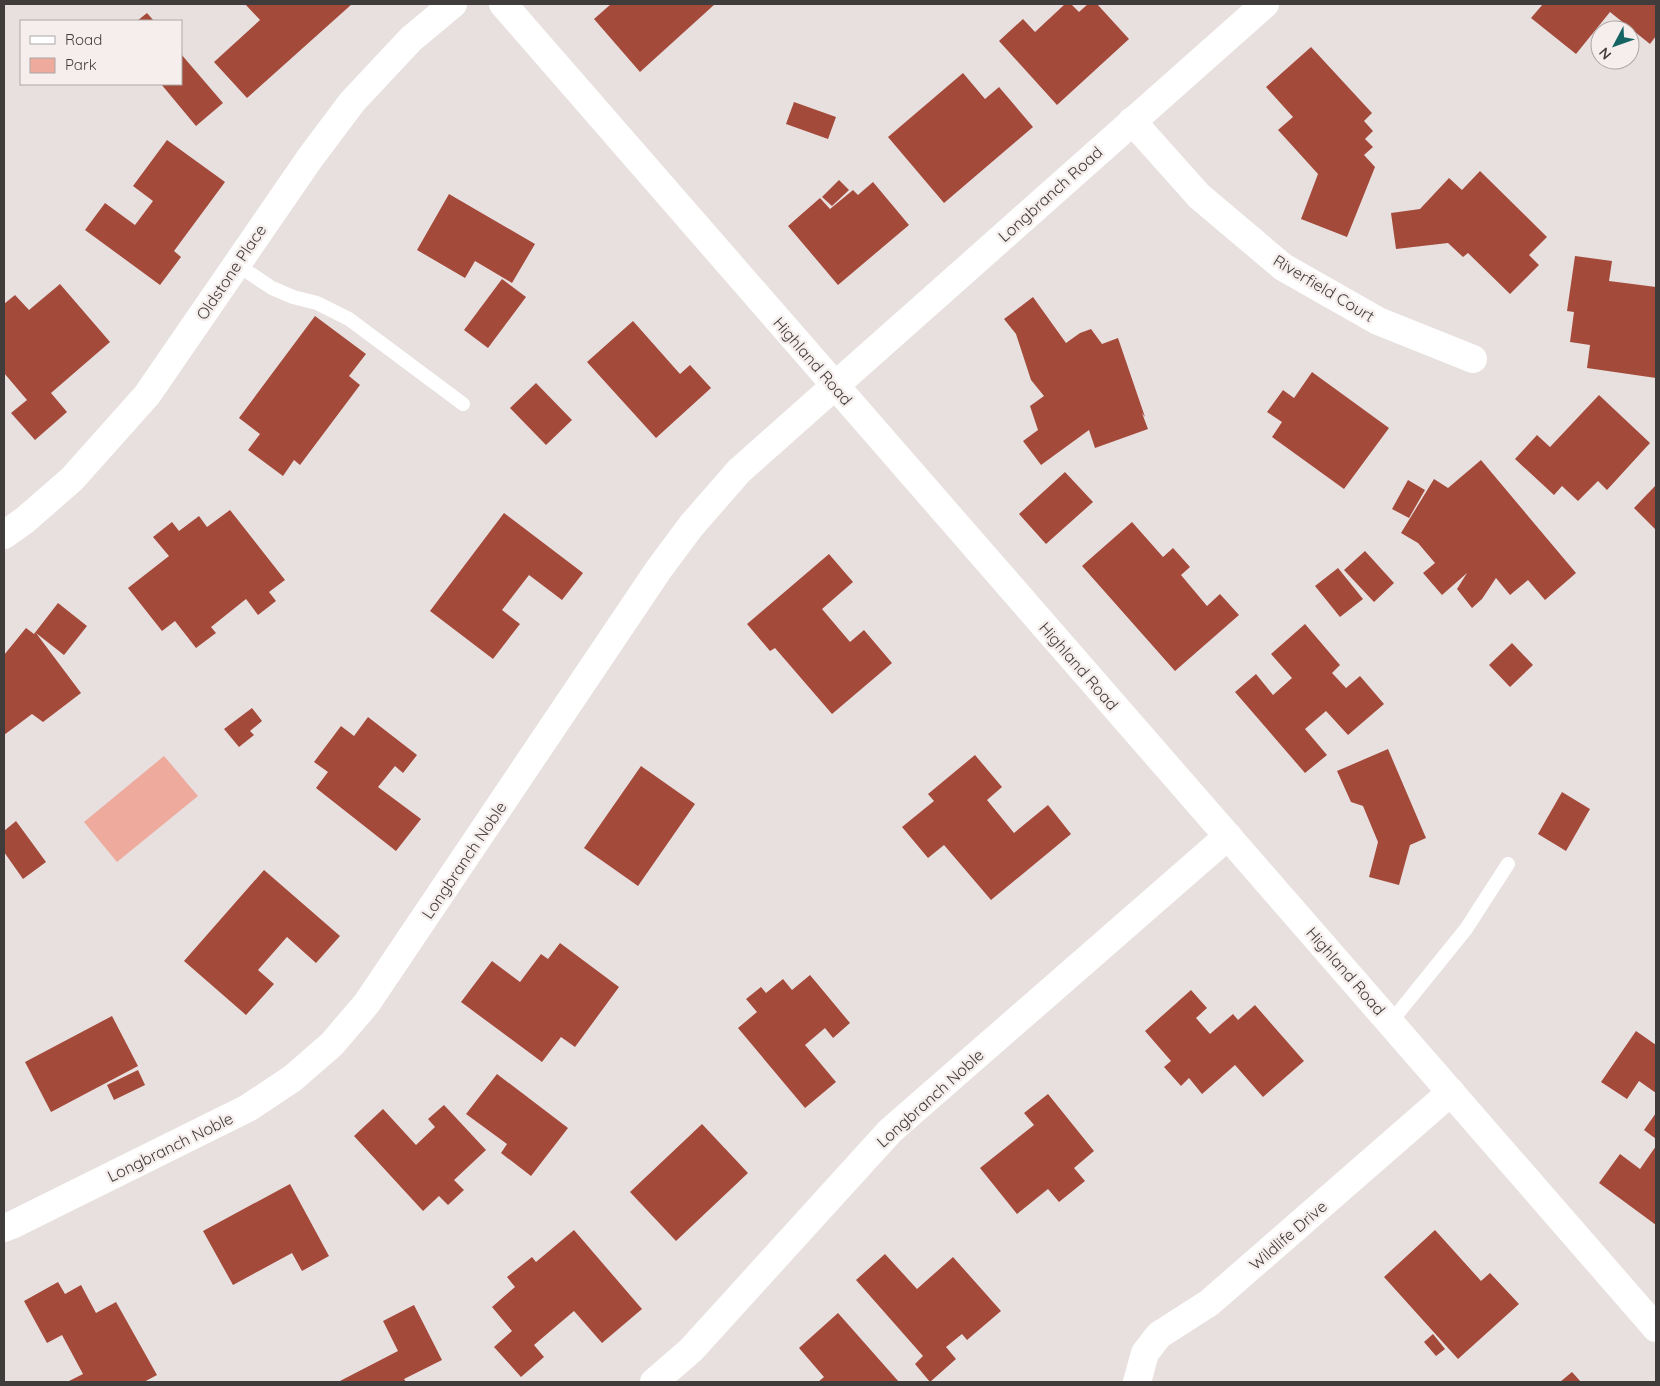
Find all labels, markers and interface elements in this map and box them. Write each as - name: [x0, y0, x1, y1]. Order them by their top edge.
- legend: [20, 20, 182, 85]
- north arrow: [1590, 20, 1640, 70]
- text: Road: [65, 30, 102, 49]
- text: N: [1595, 44, 1615, 63]
- text: Park: [65, 55, 97, 74]
- street label: Longbranch Road: [994, 142, 1106, 246]
- street label: Oldstone Place: [192, 220, 270, 324]
- street label: Riverfield Court: [1270, 250, 1378, 326]
- street label: Highland Road: [769, 313, 857, 409]
- street label: Highland Road: [1035, 618, 1123, 714]
- street label: Longbranch Noble: [417, 797, 511, 923]
- street label: Highland Road: [1302, 923, 1390, 1019]
- street label: Longbranch Noble: [872, 1045, 988, 1151]
- street label: Longbranch Noble: [104, 1108, 236, 1186]
- street label: Wildlife Drive: [1245, 1196, 1331, 1274]

